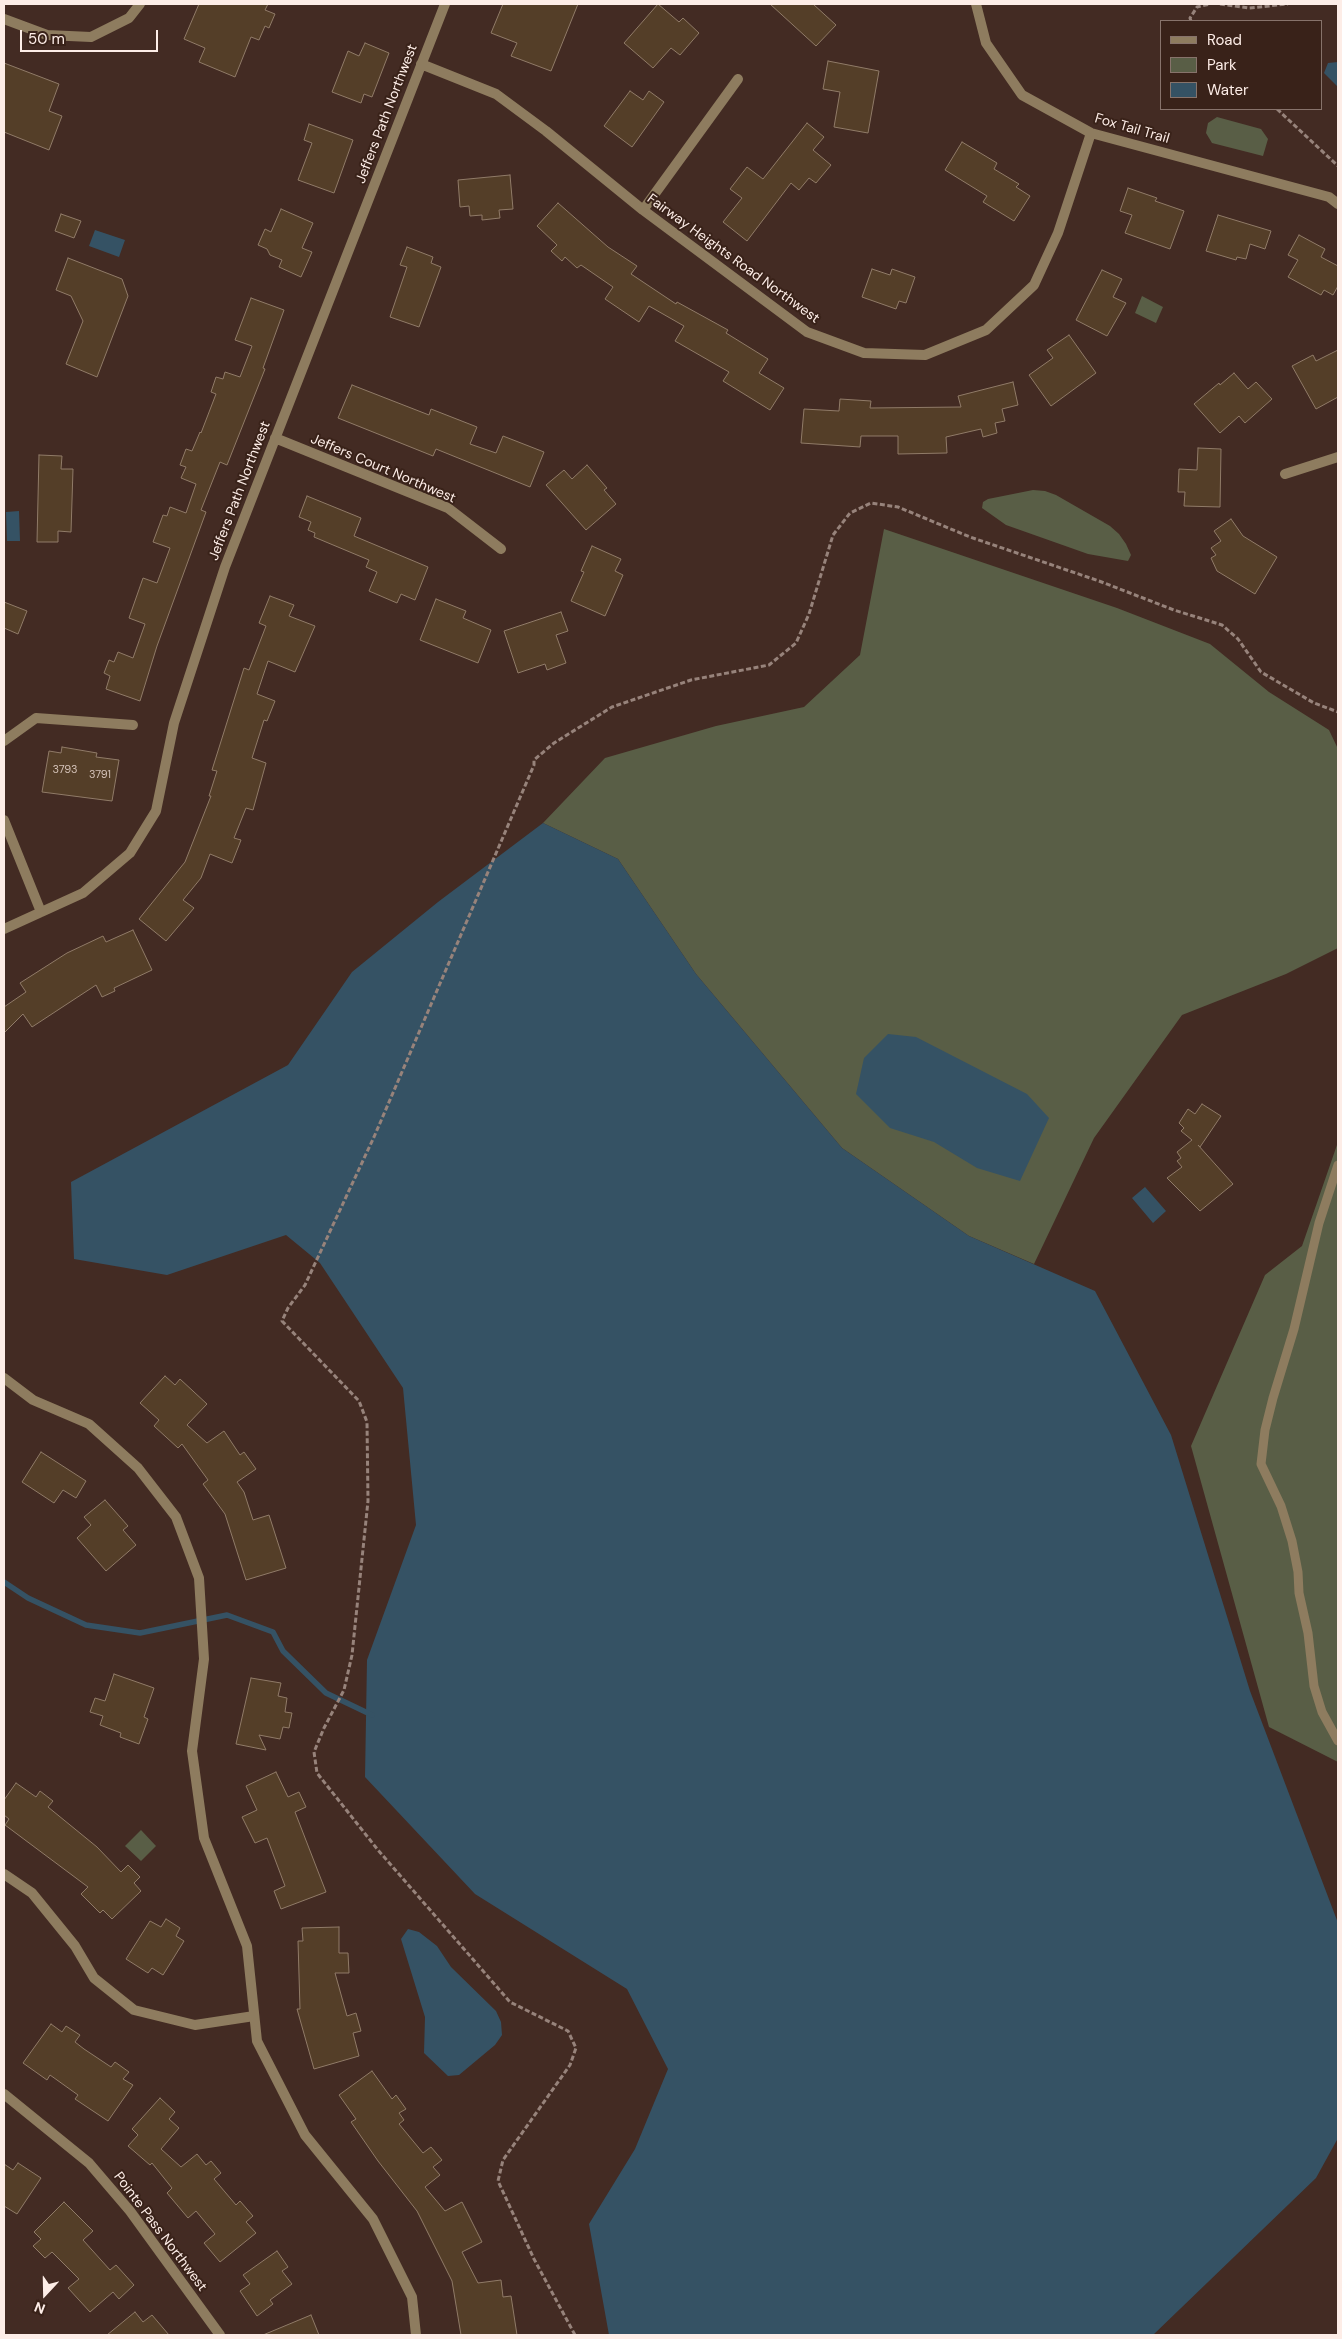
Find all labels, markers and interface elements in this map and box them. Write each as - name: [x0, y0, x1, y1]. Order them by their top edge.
- scale bar: [22, 20, 160, 52]
- legend: [1160, 20, 1322, 110]
- text: 50 m: [28, 29, 65, 49]
- text: Road: [1207, 30, 1242, 50]
- street label: Jeffers Path Northwest: [353, 42, 421, 186]
- text: Park: [1207, 55, 1237, 75]
- text: Water: [1207, 80, 1248, 100]
- street label: Fox Tail Trail: [1093, 110, 1171, 148]
- street label: Fairway Heights Road Northwest: [644, 191, 822, 327]
- street label: Jeffers Path Northwest: [206, 419, 274, 563]
- street label: Jeffers Court Northwest: [308, 431, 458, 507]
- house number: 3793: [52, 763, 78, 777]
- house number: 3791: [89, 768, 111, 782]
- street label: Pointe Pass Northwest: [110, 2169, 210, 2295]
- north arrow: [20, 2269, 70, 2319]
- text: N: [32, 2298, 48, 2318]

